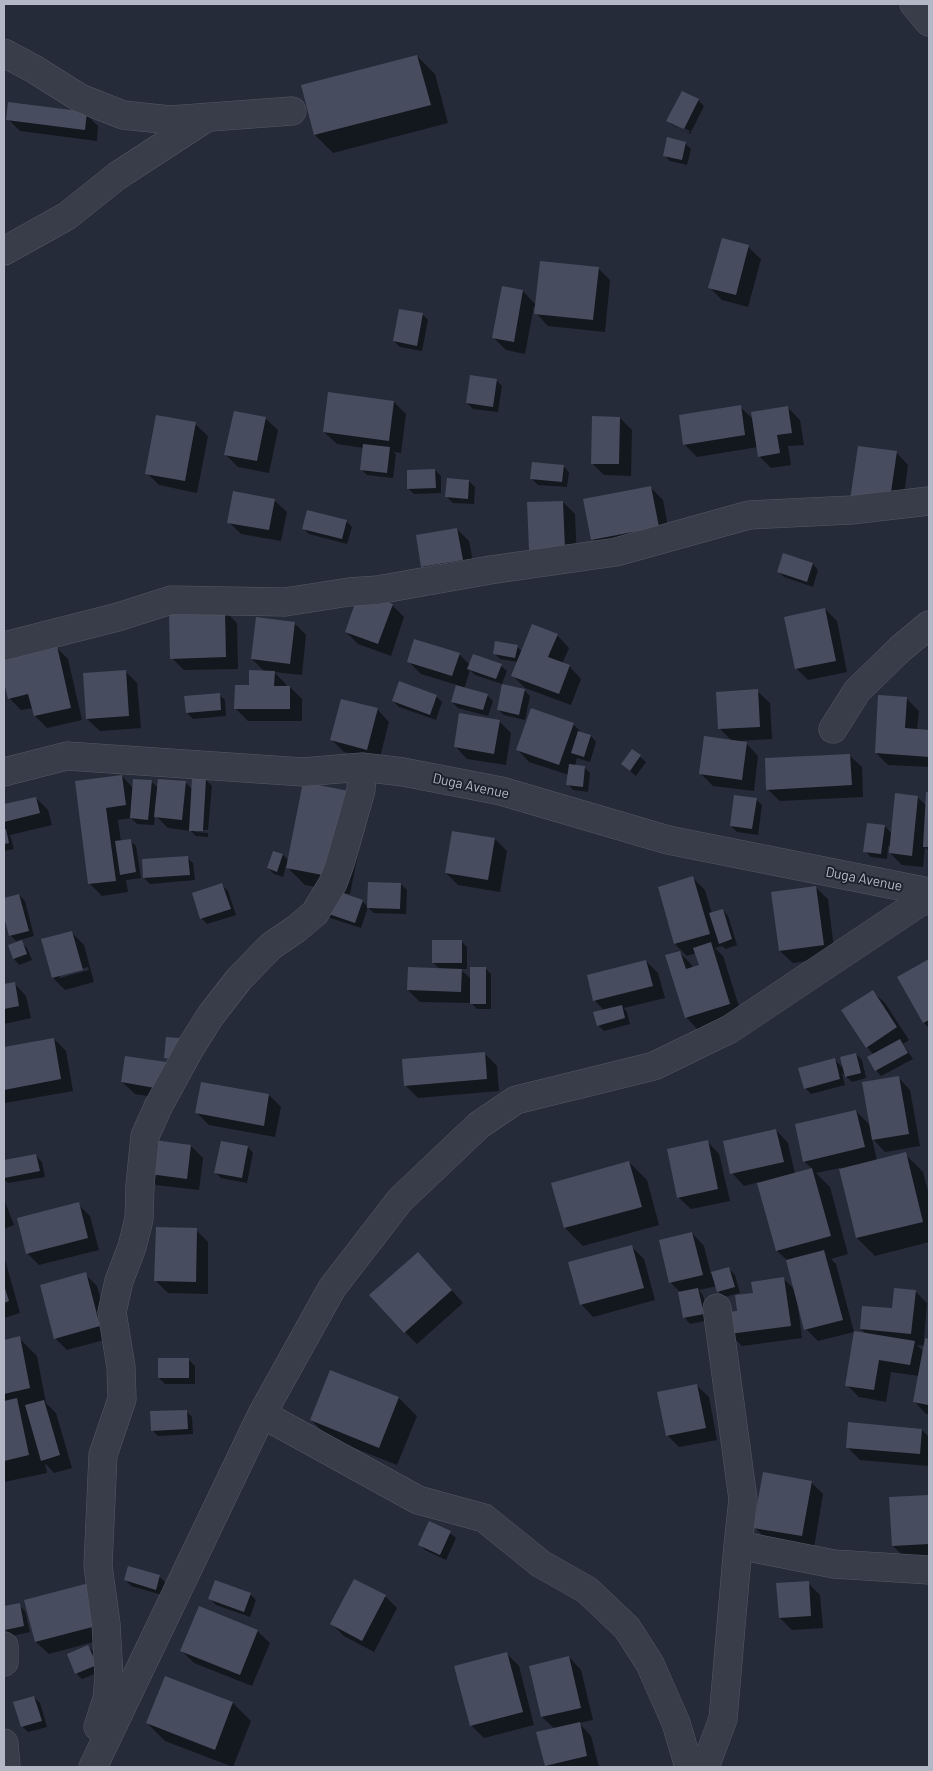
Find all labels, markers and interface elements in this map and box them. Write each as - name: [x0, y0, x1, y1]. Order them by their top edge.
- street label: Duga Avenue: [431, 770, 511, 802]
- street label: Duga Avenue: [824, 863, 904, 895]

